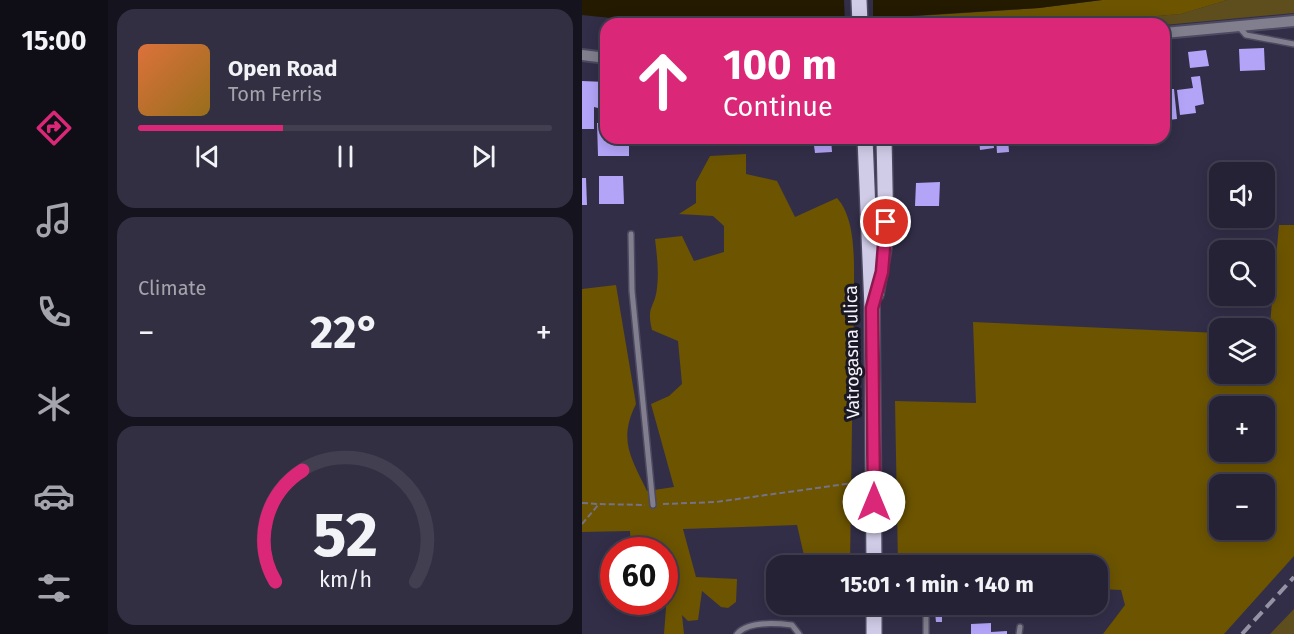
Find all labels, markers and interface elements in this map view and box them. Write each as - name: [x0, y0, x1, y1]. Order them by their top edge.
- text: 15:00: [21, 25, 87, 57]
- text: 100 m: [723, 40, 837, 90]
- icon: ahead: [624, 42, 702, 120]
- text: Open Road: [228, 55, 338, 82]
- text: Tom Ferris: [228, 82, 322, 106]
- text: Continue: [723, 91, 833, 123]
- icon: directions: [33, 107, 75, 149]
- icon: previous: [191, 140, 224, 173]
- icon: pause: [329, 140, 362, 173]
- icon: next: [467, 140, 500, 173]
- map controls: [1209, 162, 1275, 540]
- button: sound: [1209, 162, 1275, 228]
- pin: [860, 196, 911, 247]
- icon: music: [33, 199, 75, 241]
- icon: arrive: [869, 205, 902, 238]
- button: search: [1209, 240, 1275, 306]
- text: Climate: [138, 276, 206, 300]
- street label: Vatrogasna ulica: [840, 285, 864, 419]
- icon: phone: [33, 291, 75, 333]
- text: 22°: [310, 306, 380, 360]
- text: −: [138, 313, 155, 353]
- text: +: [536, 313, 552, 353]
- button: layers: [1209, 318, 1275, 384]
- icon: climate: [33, 383, 75, 425]
- button: +: [1209, 396, 1275, 462]
- position arrow: [842, 470, 906, 534]
- button: −: [1209, 474, 1275, 540]
- icon: car: [33, 475, 75, 517]
- text: 52: [313, 499, 377, 574]
- speed limit sign: 60: [600, 537, 678, 615]
- icon: filters: [33, 567, 75, 609]
- text: km/h: [318, 568, 372, 594]
- text: 15:01 · 1 min · 140 m: [840, 571, 1034, 598]

